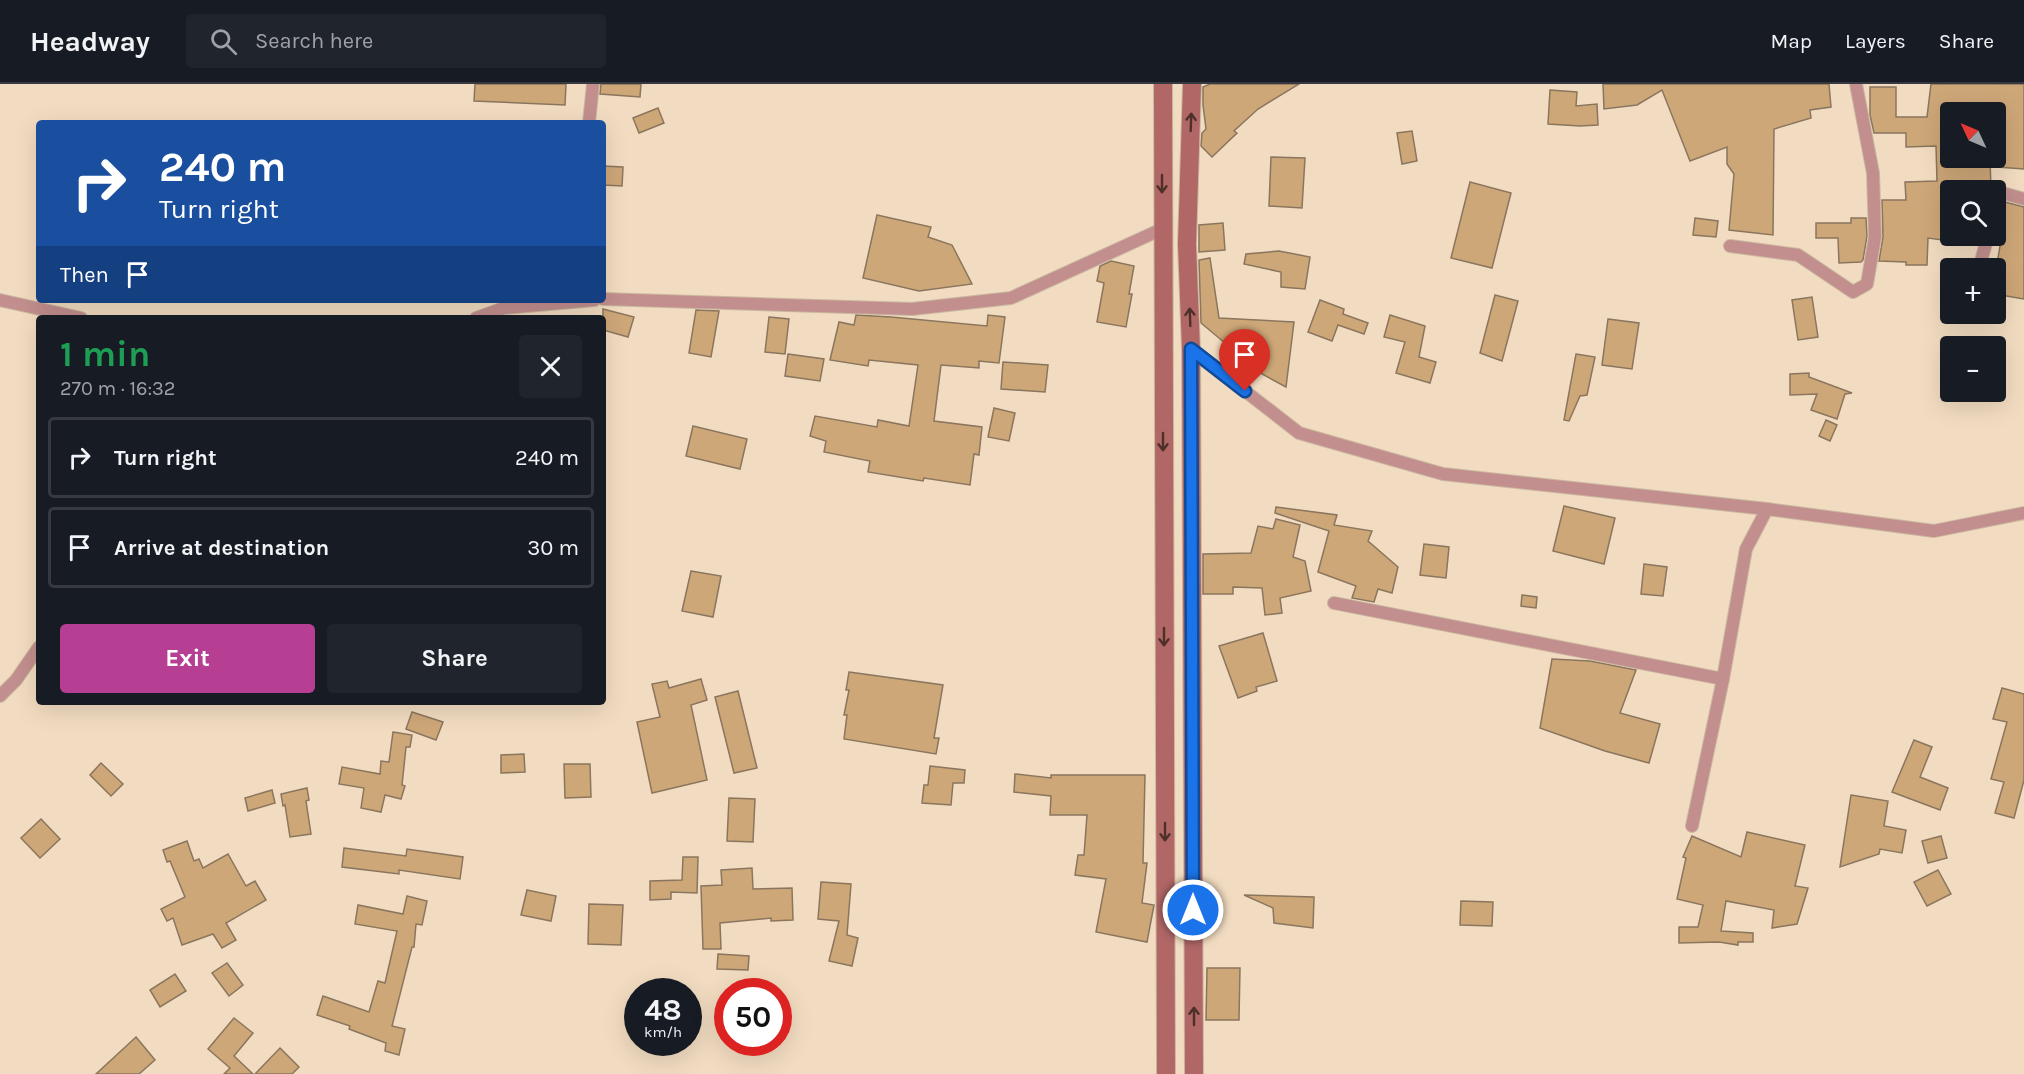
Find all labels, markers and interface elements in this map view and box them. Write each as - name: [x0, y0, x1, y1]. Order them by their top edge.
- search box: [186, 14, 606, 68]
- text: Headway: [30, 25, 150, 58]
- icon: search: [207, 25, 240, 58]
- text: Search here: [255, 28, 373, 54]
- text: Map: [1770, 29, 1812, 53]
- text: Layers: [1845, 29, 1906, 53]
- text: Share: [1939, 29, 1994, 53]
- north arrow: [1940, 102, 2006, 168]
- map controls: [1940, 102, 2006, 402]
- one-way arrow: [1185, 112, 1197, 132]
- text: 240 m: [159, 142, 286, 192]
- icon: right: [60, 144, 138, 222]
- one-way arrow: [1156, 174, 1168, 194]
- button: search: [1940, 180, 2006, 246]
- text: Turn right: [159, 193, 279, 225]
- icon: arrive: [121, 258, 154, 291]
- button: +: [1940, 258, 2006, 324]
- text: Then: [60, 262, 109, 288]
- one-way arrow: [1184, 307, 1196, 327]
- pin: [1219, 329, 1270, 391]
- text: 1 min: [60, 333, 150, 375]
- button: close: [519, 335, 582, 398]
- button: −: [1940, 336, 2006, 402]
- icon: arrive: [1228, 338, 1261, 371]
- text: 270 m · 16:32: [60, 377, 175, 400]
- one-way arrow: [1157, 432, 1169, 452]
- icon: right: [63, 441, 96, 474]
- text: Turn right: [114, 445, 217, 471]
- text: 240 m: [515, 445, 579, 471]
- icon: arrive: [63, 531, 96, 564]
- text: Arrive at destination: [114, 535, 329, 561]
- text: 30 m: [527, 535, 579, 561]
- button: Exit: [60, 624, 315, 693]
- button: Share: [327, 624, 582, 693]
- one-way arrow: [1158, 627, 1170, 647]
- one-way arrow: [1159, 822, 1171, 842]
- position arrow: [1161, 878, 1225, 942]
- speed limit sign: 50: [714, 978, 792, 1056]
- text: 48: [644, 992, 682, 1028]
- one-way arrow: [1188, 1006, 1200, 1026]
- text: km/h: [644, 1023, 682, 1041]

